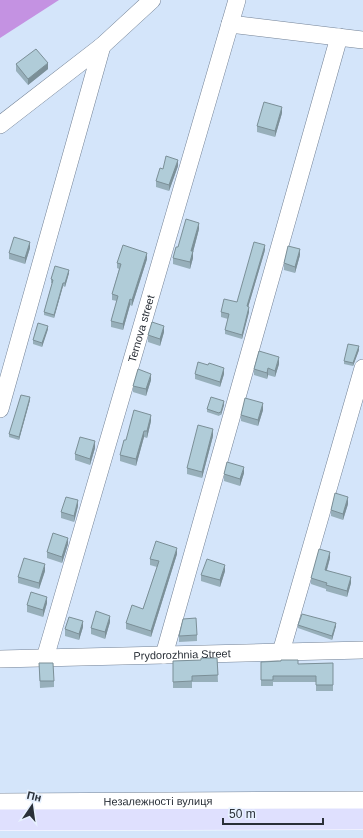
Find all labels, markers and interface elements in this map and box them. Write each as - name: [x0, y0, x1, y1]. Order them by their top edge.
- street label: Ternova street: [126, 294, 157, 364]
- street label: Prydorozhnia Street: [133, 647, 231, 662]
- north arrow: [12, 786, 52, 826]
- text: Пн: [26, 789, 43, 804]
- street label: Незалежності вулиця: [104, 795, 212, 807]
- scale bar: [223, 800, 323, 826]
- text: 50 m: [229, 807, 256, 821]

